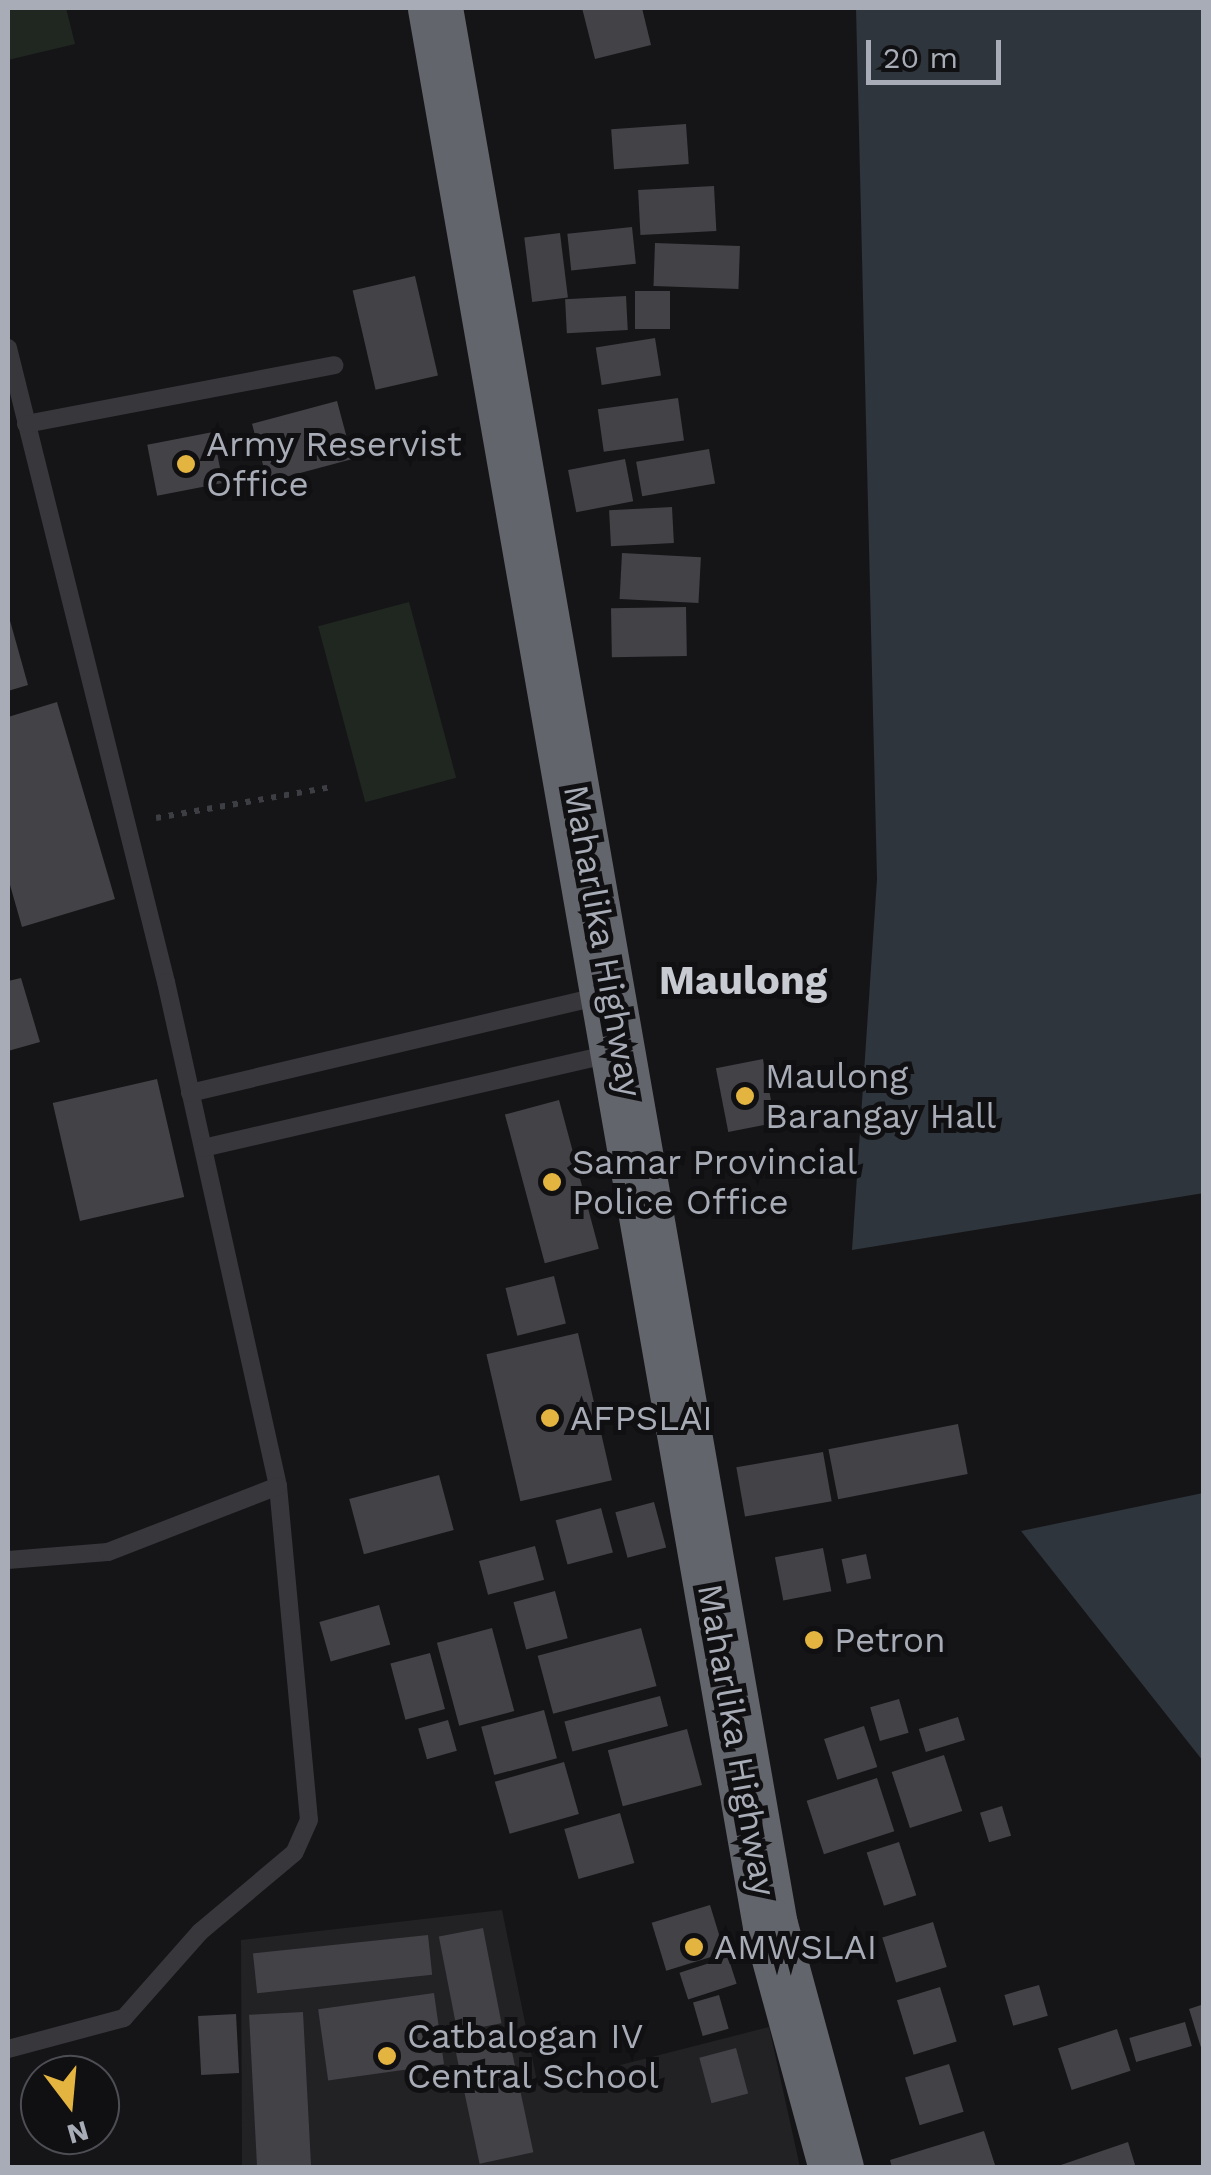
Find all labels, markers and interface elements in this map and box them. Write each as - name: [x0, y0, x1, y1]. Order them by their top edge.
- scale bar: [871, 20, 1006, 82]
- text: 20 m: [883, 40, 958, 75]
- place label: Army Reservist Office: [206, 423, 463, 505]
- marker: Army Reservist Office: [175, 453, 197, 475]
- street label: Maharlika Highway: [555, 781, 651, 1101]
- district label: Maulong: [659, 957, 827, 1005]
- place label: Maulong Barangay Hall: [765, 1055, 997, 1137]
- marker: Maulong Barangay Hall: [734, 1085, 756, 1107]
- place label: Samar Provincial Police Office: [572, 1141, 858, 1223]
- marker: Samar Provincial Police Office: [541, 1171, 563, 1193]
- place label: AFPSLAI: [570, 1397, 713, 1439]
- marker: AFPSLAI: [539, 1407, 561, 1429]
- street label: Maharlika Highway: [689, 1580, 785, 1900]
- place label: Petron: [834, 1619, 946, 1661]
- marker: Petron: [803, 1629, 825, 1651]
- place label: AMWSLAI: [714, 1926, 877, 1968]
- marker: AMWSLAI: [683, 1936, 705, 1958]
- place label: Catbalogan IV Central School: [407, 2015, 660, 2097]
- marker: Catbalogan IV Central School: [376, 2045, 398, 2067]
- north arrow: [20, 2055, 120, 2155]
- text: N: [63, 2114, 92, 2151]

